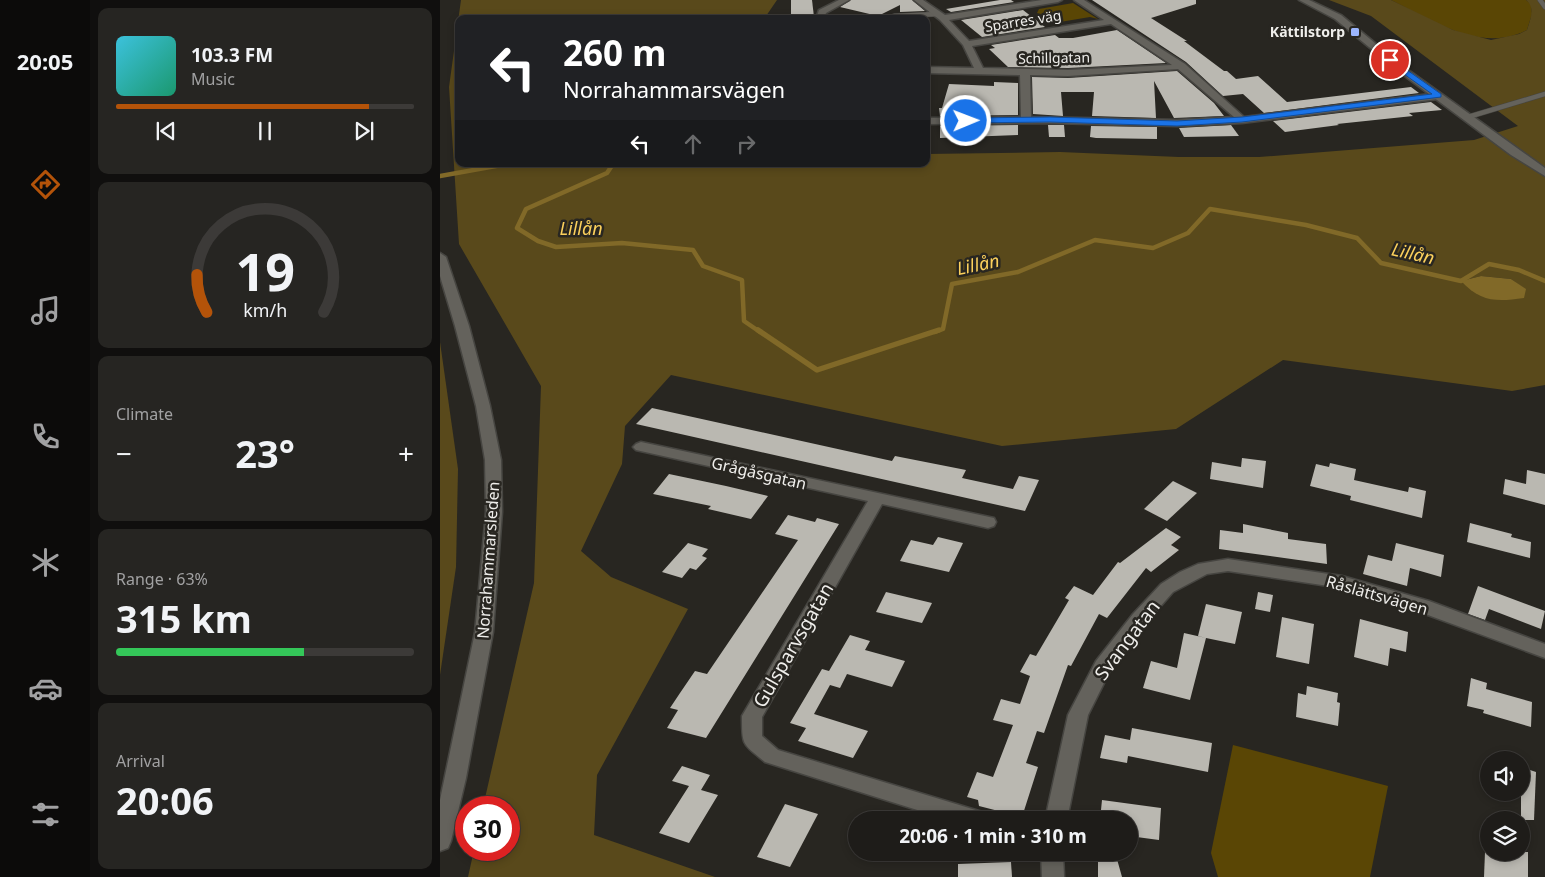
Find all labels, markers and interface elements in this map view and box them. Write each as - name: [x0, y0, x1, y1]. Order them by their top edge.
- street label: Sparres väg: [983, 5, 1063, 36]
- place label: Kättilstorp: [1270, 22, 1345, 41]
- marker: Kättilstorp: [1349, 26, 1361, 38]
- text: 260 m: [563, 29, 666, 76]
- icon: left: [480, 35, 545, 100]
- pin: [1369, 39, 1411, 81]
- text: 103.3 FM: [191, 42, 273, 68]
- text: 20:05: [17, 46, 73, 76]
- icon: arrive: [1376, 46, 1404, 74]
- street label: Schillgatan: [1018, 47, 1090, 68]
- text: Music: [191, 68, 235, 90]
- text: Norrahammarsvägen: [563, 74, 785, 104]
- position arrow: [939, 94, 991, 146]
- icon: previous: [152, 117, 180, 145]
- icon: pause: [251, 117, 279, 145]
- icon: next: [350, 117, 378, 145]
- icon: left: [626, 130, 654, 158]
- icon: ahead: [679, 130, 707, 158]
- icon: right: [732, 130, 760, 158]
- icon: directions: [28, 167, 63, 202]
- water label: Lillån: [559, 216, 603, 240]
- text: 19: [235, 235, 295, 306]
- water label: Lillån: [1389, 236, 1437, 270]
- water label: Lillån: [954, 248, 1001, 280]
- icon: music: [28, 293, 63, 328]
- text: km/h: [243, 298, 287, 322]
- text: Climate: [116, 403, 173, 425]
- icon: phone: [28, 419, 63, 454]
- text: 23°: [235, 427, 295, 479]
- text: −: [116, 434, 132, 472]
- text: +: [398, 434, 414, 472]
- street label: Grågåsgatan: [709, 451, 809, 495]
- street label: Norrahammarsleden: [472, 481, 504, 639]
- icon: climate: [28, 545, 63, 580]
- text: Range · 63%: [116, 568, 208, 590]
- street label: Råslättsvägen: [1324, 570, 1430, 620]
- street label: Gulsparvsgatan: [747, 578, 839, 712]
- text: 315 km: [116, 592, 252, 644]
- street label: Svangatan: [1088, 595, 1166, 685]
- icon: car: [28, 671, 63, 706]
- text: Arrival: [116, 750, 165, 772]
- map controls: [1480, 751, 1530, 861]
- button: sound: [1480, 751, 1530, 801]
- text: 20:06: [116, 774, 214, 826]
- speed limit sign: 30: [455, 796, 520, 861]
- icon: filters: [28, 797, 63, 832]
- button: layers: [1480, 811, 1530, 861]
- text: 20:06 · 1 min · 310 m: [899, 823, 1087, 849]

